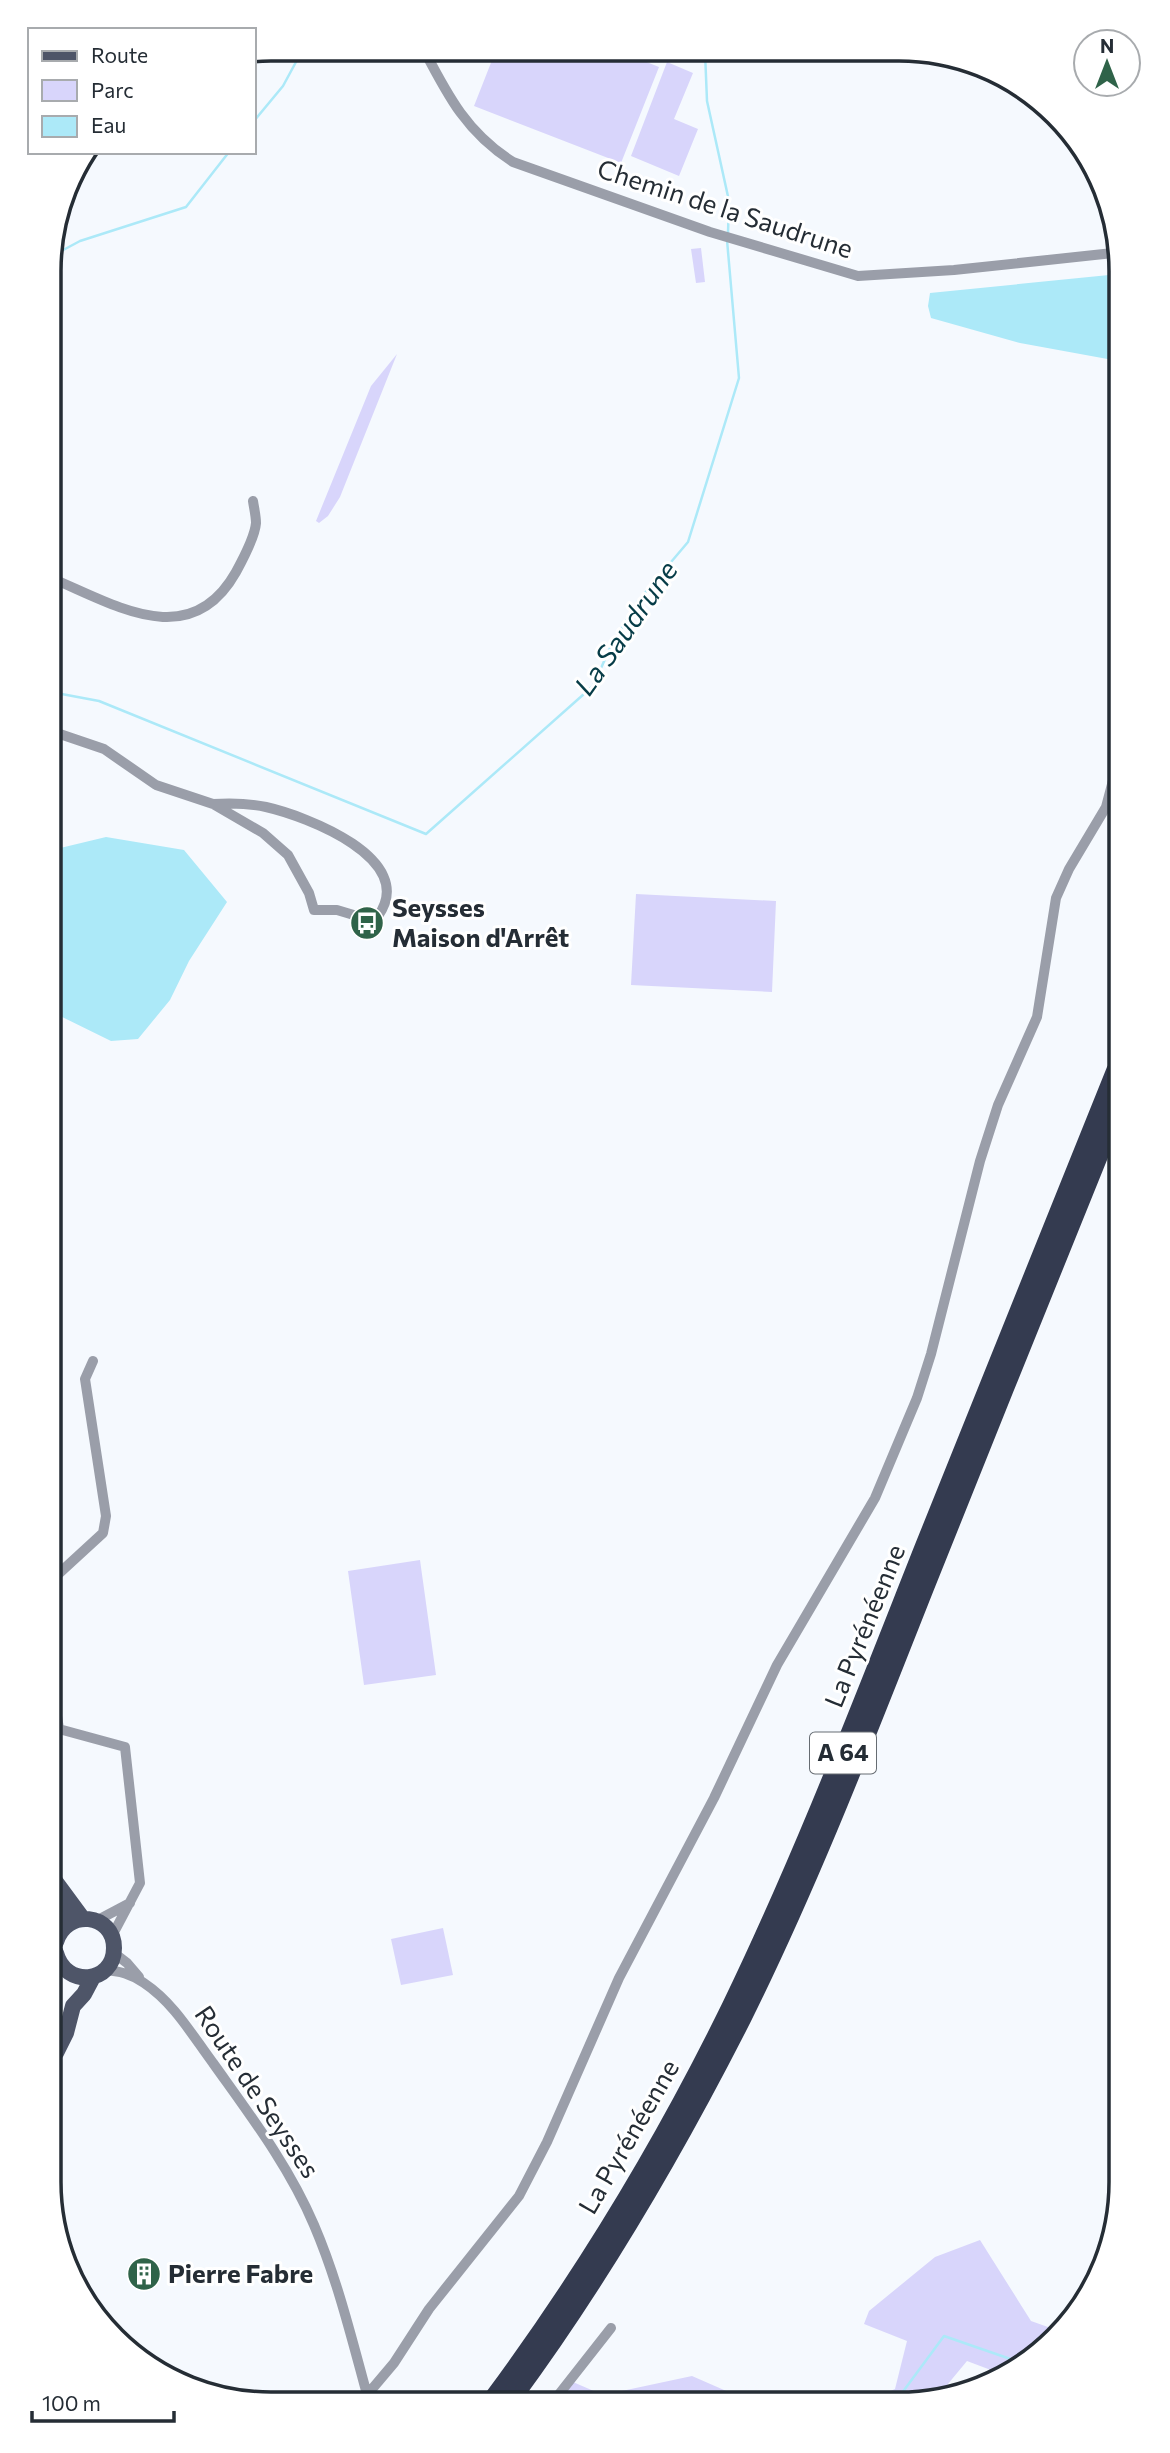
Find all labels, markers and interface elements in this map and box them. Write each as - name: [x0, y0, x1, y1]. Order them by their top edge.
- legend: [28, 28, 256, 154]
- north arrow: [1072, 28, 1142, 98]
- text: N: [1100, 34, 1114, 57]
- text: Route: [91, 42, 148, 67]
- text: Parc: [91, 77, 134, 102]
- text: Eau: [91, 112, 126, 137]
- street label: Chemin de la Saudrune: [594, 152, 857, 263]
- water label: La Saudrune: [566, 553, 684, 701]
- place label: Seysses Maison d'Arrêt: [392, 891, 569, 952]
- bus stop icon: Seysses Maison d'Arrêt: [348, 904, 386, 942]
- street label: La Pyrénéenne: [817, 1540, 910, 1711]
- road number: A 64: [810, 1732, 876, 1773]
- street label: Route de Seysses: [189, 1999, 327, 2183]
- street label: La Pyrénéenne: [571, 2054, 684, 2219]
- building icon: Pierre Fabre: [125, 2255, 163, 2293]
- place label: Pierre Fabre: [168, 2257, 313, 2288]
- scale bar: [32, 2380, 173, 2424]
- text: 100 m: [42, 2390, 101, 2415]

